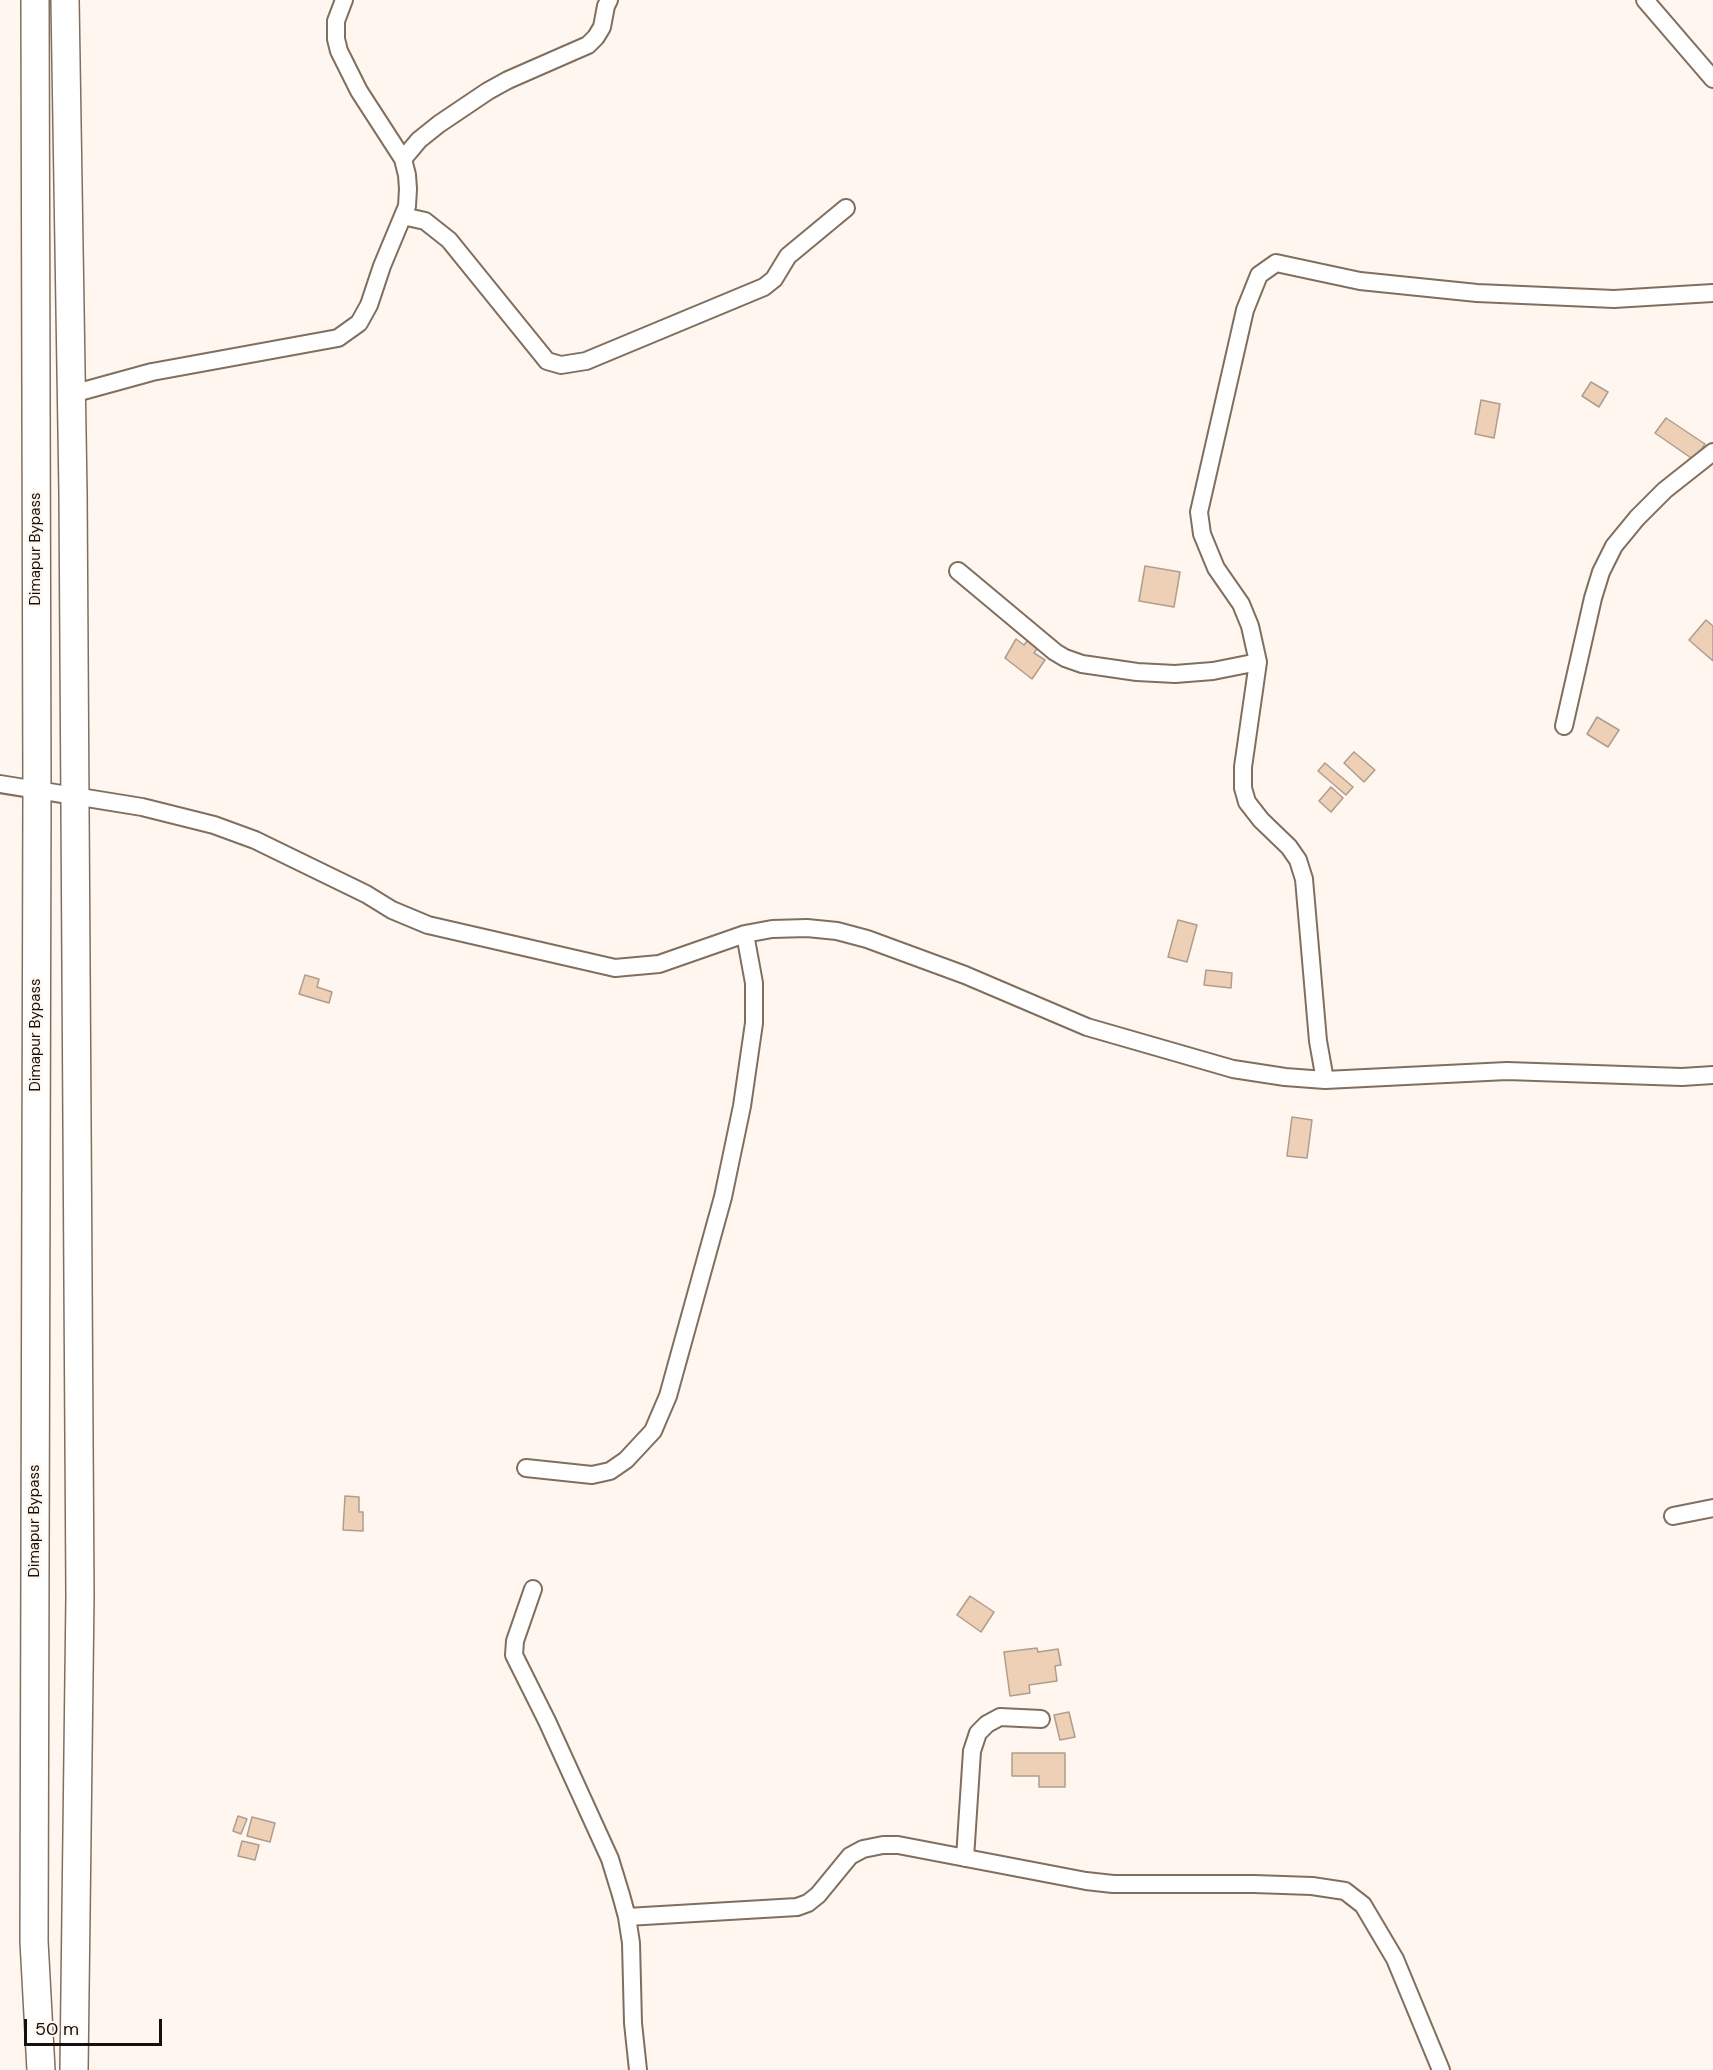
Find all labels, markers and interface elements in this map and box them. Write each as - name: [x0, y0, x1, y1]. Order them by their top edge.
- street label: Dimapur Bypass: [27, 493, 45, 605]
- street label: Dimapur Bypass: [27, 979, 45, 1091]
- street label: Dimapur Bypass: [26, 1465, 44, 1577]
- scale bar: [27, 2007, 165, 2045]
- text: 50 m: [35, 2017, 79, 2041]

